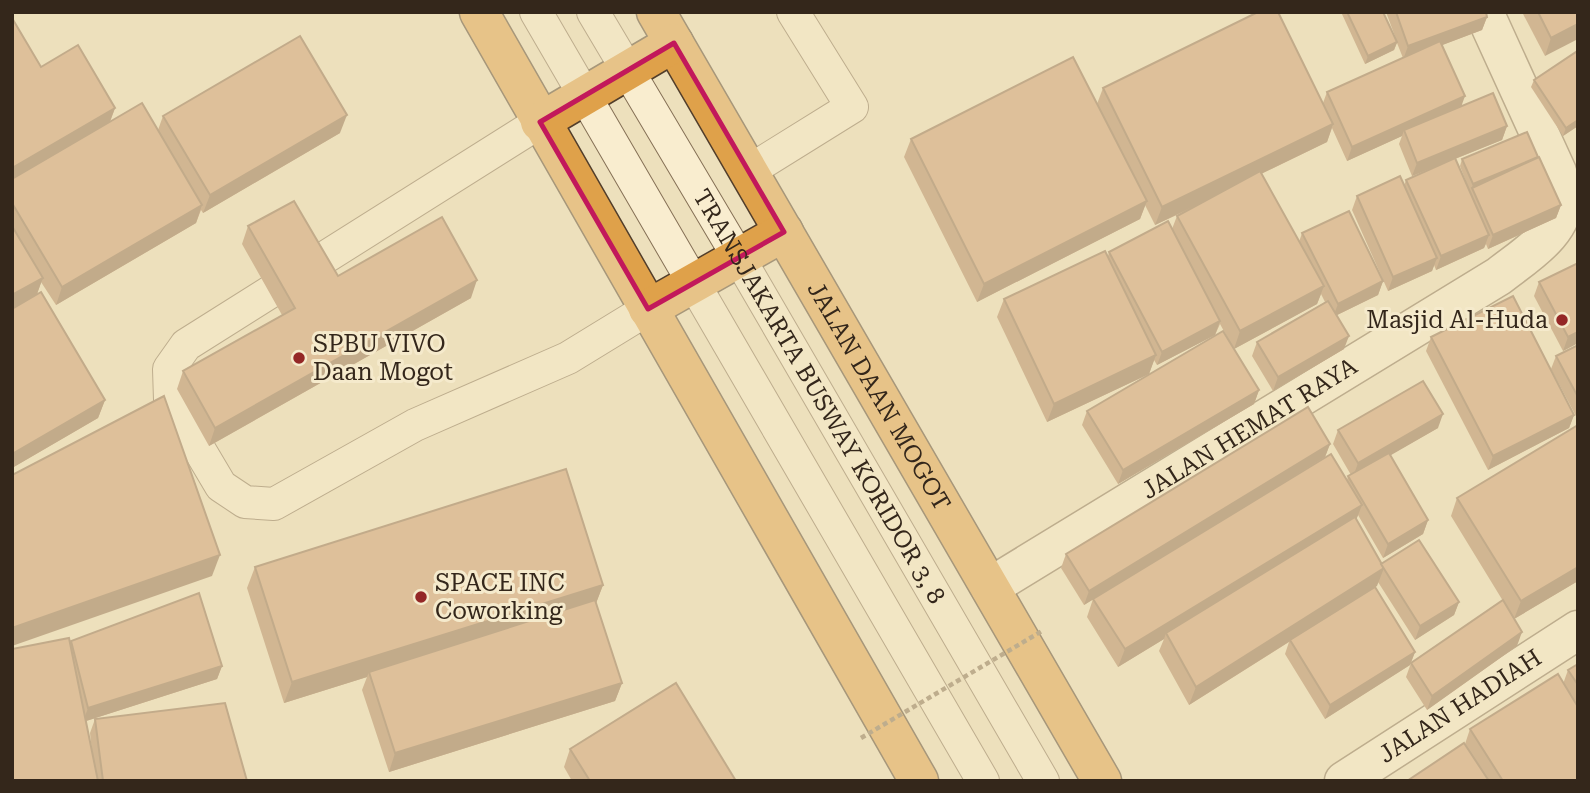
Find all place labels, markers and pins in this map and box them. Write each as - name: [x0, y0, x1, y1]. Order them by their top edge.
- place label: Masjid Al-Huda: [1366, 306, 1548, 334]
- marker: Masjid Al-Huda: [1554, 312, 1570, 328]
- place label: SPBU VIVO Daan Mogot: [313, 330, 453, 386]
- marker: SPBU VIVO Daan Mogot: [291, 350, 307, 366]
- place label: SPACE INC Coworking: [435, 569, 565, 625]
- marker: SPACE INC Coworking: [413, 589, 429, 605]

